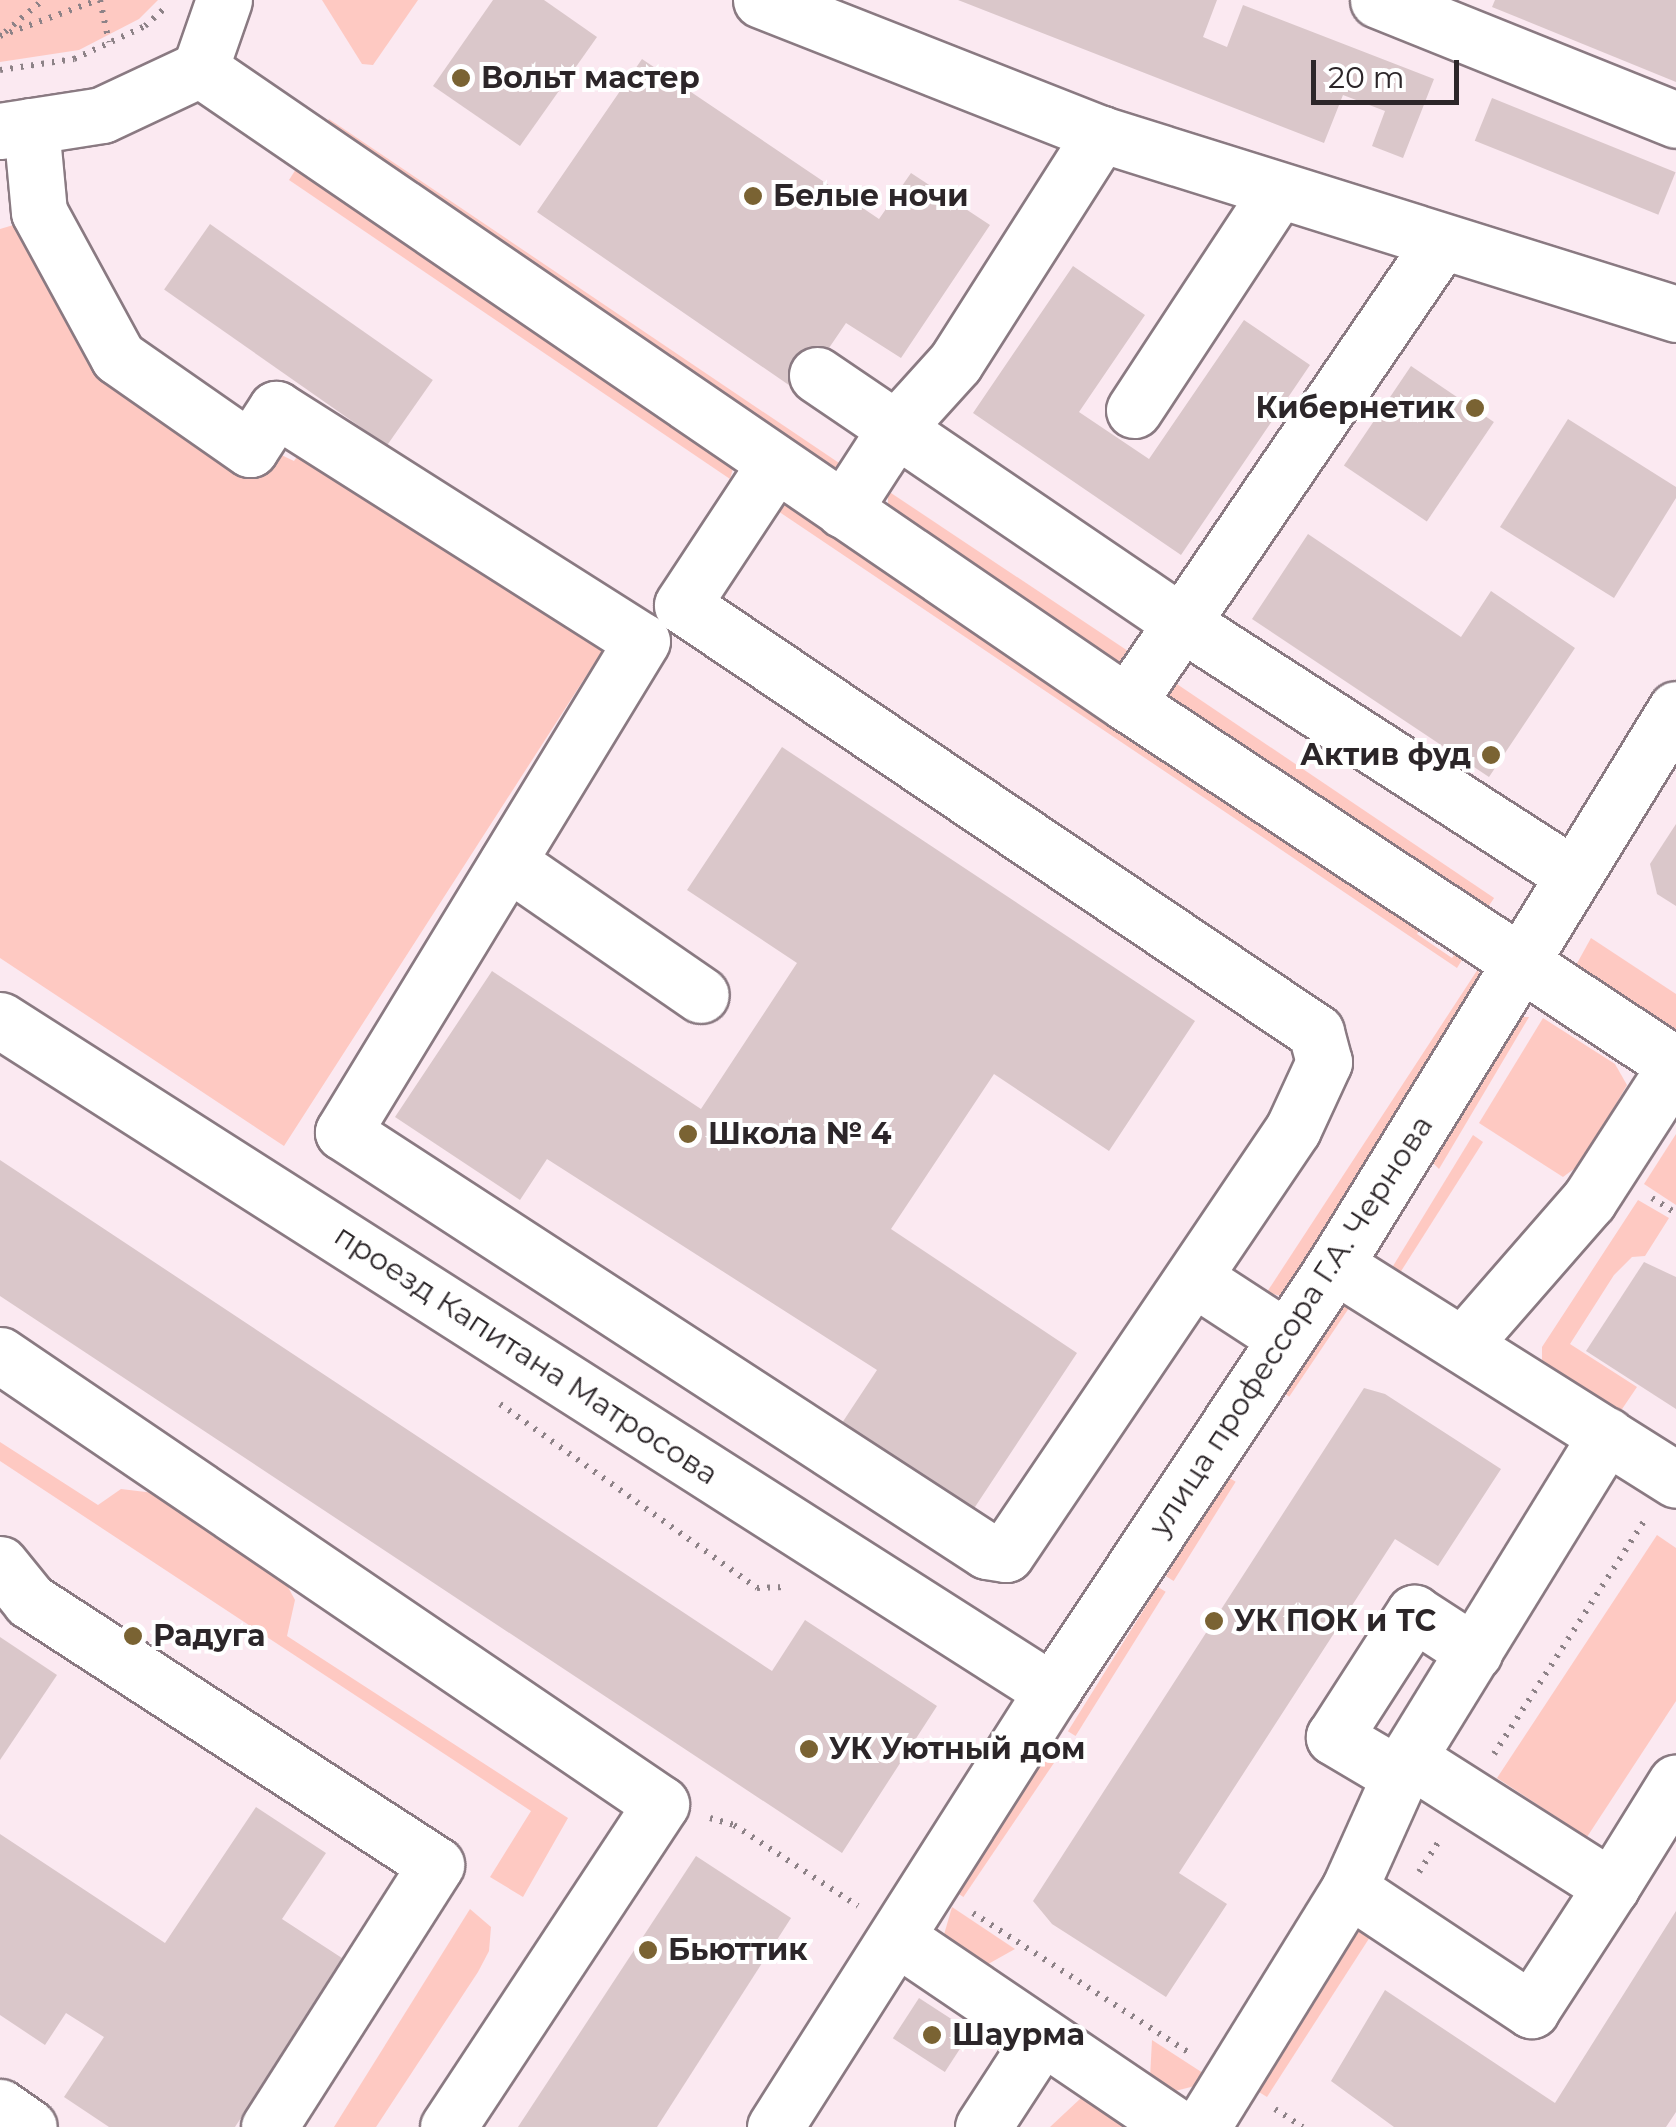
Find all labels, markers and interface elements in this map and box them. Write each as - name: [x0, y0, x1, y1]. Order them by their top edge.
- scale bar: [1316, 40, 1464, 102]
- text: 20 m: [1328, 59, 1405, 96]
- place label: Вольт мастер: [481, 60, 700, 96]
- marker: Вольт мастер: [450, 67, 472, 89]
- place label: Белые ночи: [773, 178, 969, 214]
- marker: Белые ночи: [742, 185, 764, 207]
- place label: Кибернетик: [1255, 390, 1455, 426]
- marker: Кибернетик: [1464, 397, 1486, 419]
- place label: Актив фуд: [1300, 737, 1471, 773]
- marker: Актив фуд: [1480, 744, 1502, 766]
- street label: улица профессора Г.А. Чернова: [1141, 1109, 1441, 1543]
- place label: Школа № 4: [708, 1116, 891, 1152]
- marker: Школа № 4: [677, 1123, 699, 1145]
- street label: проезд Капитана Матросова: [328, 1217, 724, 1493]
- place label: УК ПОК и ТС: [1234, 1603, 1436, 1639]
- marker: УК ПОК и ТС: [1203, 1610, 1225, 1632]
- place label: Радуга: [153, 1618, 265, 1654]
- marker: Радуга: [122, 1625, 144, 1647]
- place label: УК Уютный дом: [829, 1731, 1085, 1767]
- marker: УК Уютный дом: [798, 1738, 820, 1760]
- place label: Бьюттик: [668, 1932, 808, 1968]
- marker: Бьюттик: [637, 1939, 659, 1961]
- place label: Шаурма: [952, 2017, 1085, 2053]
- marker: Шаурма: [921, 2024, 943, 2046]

